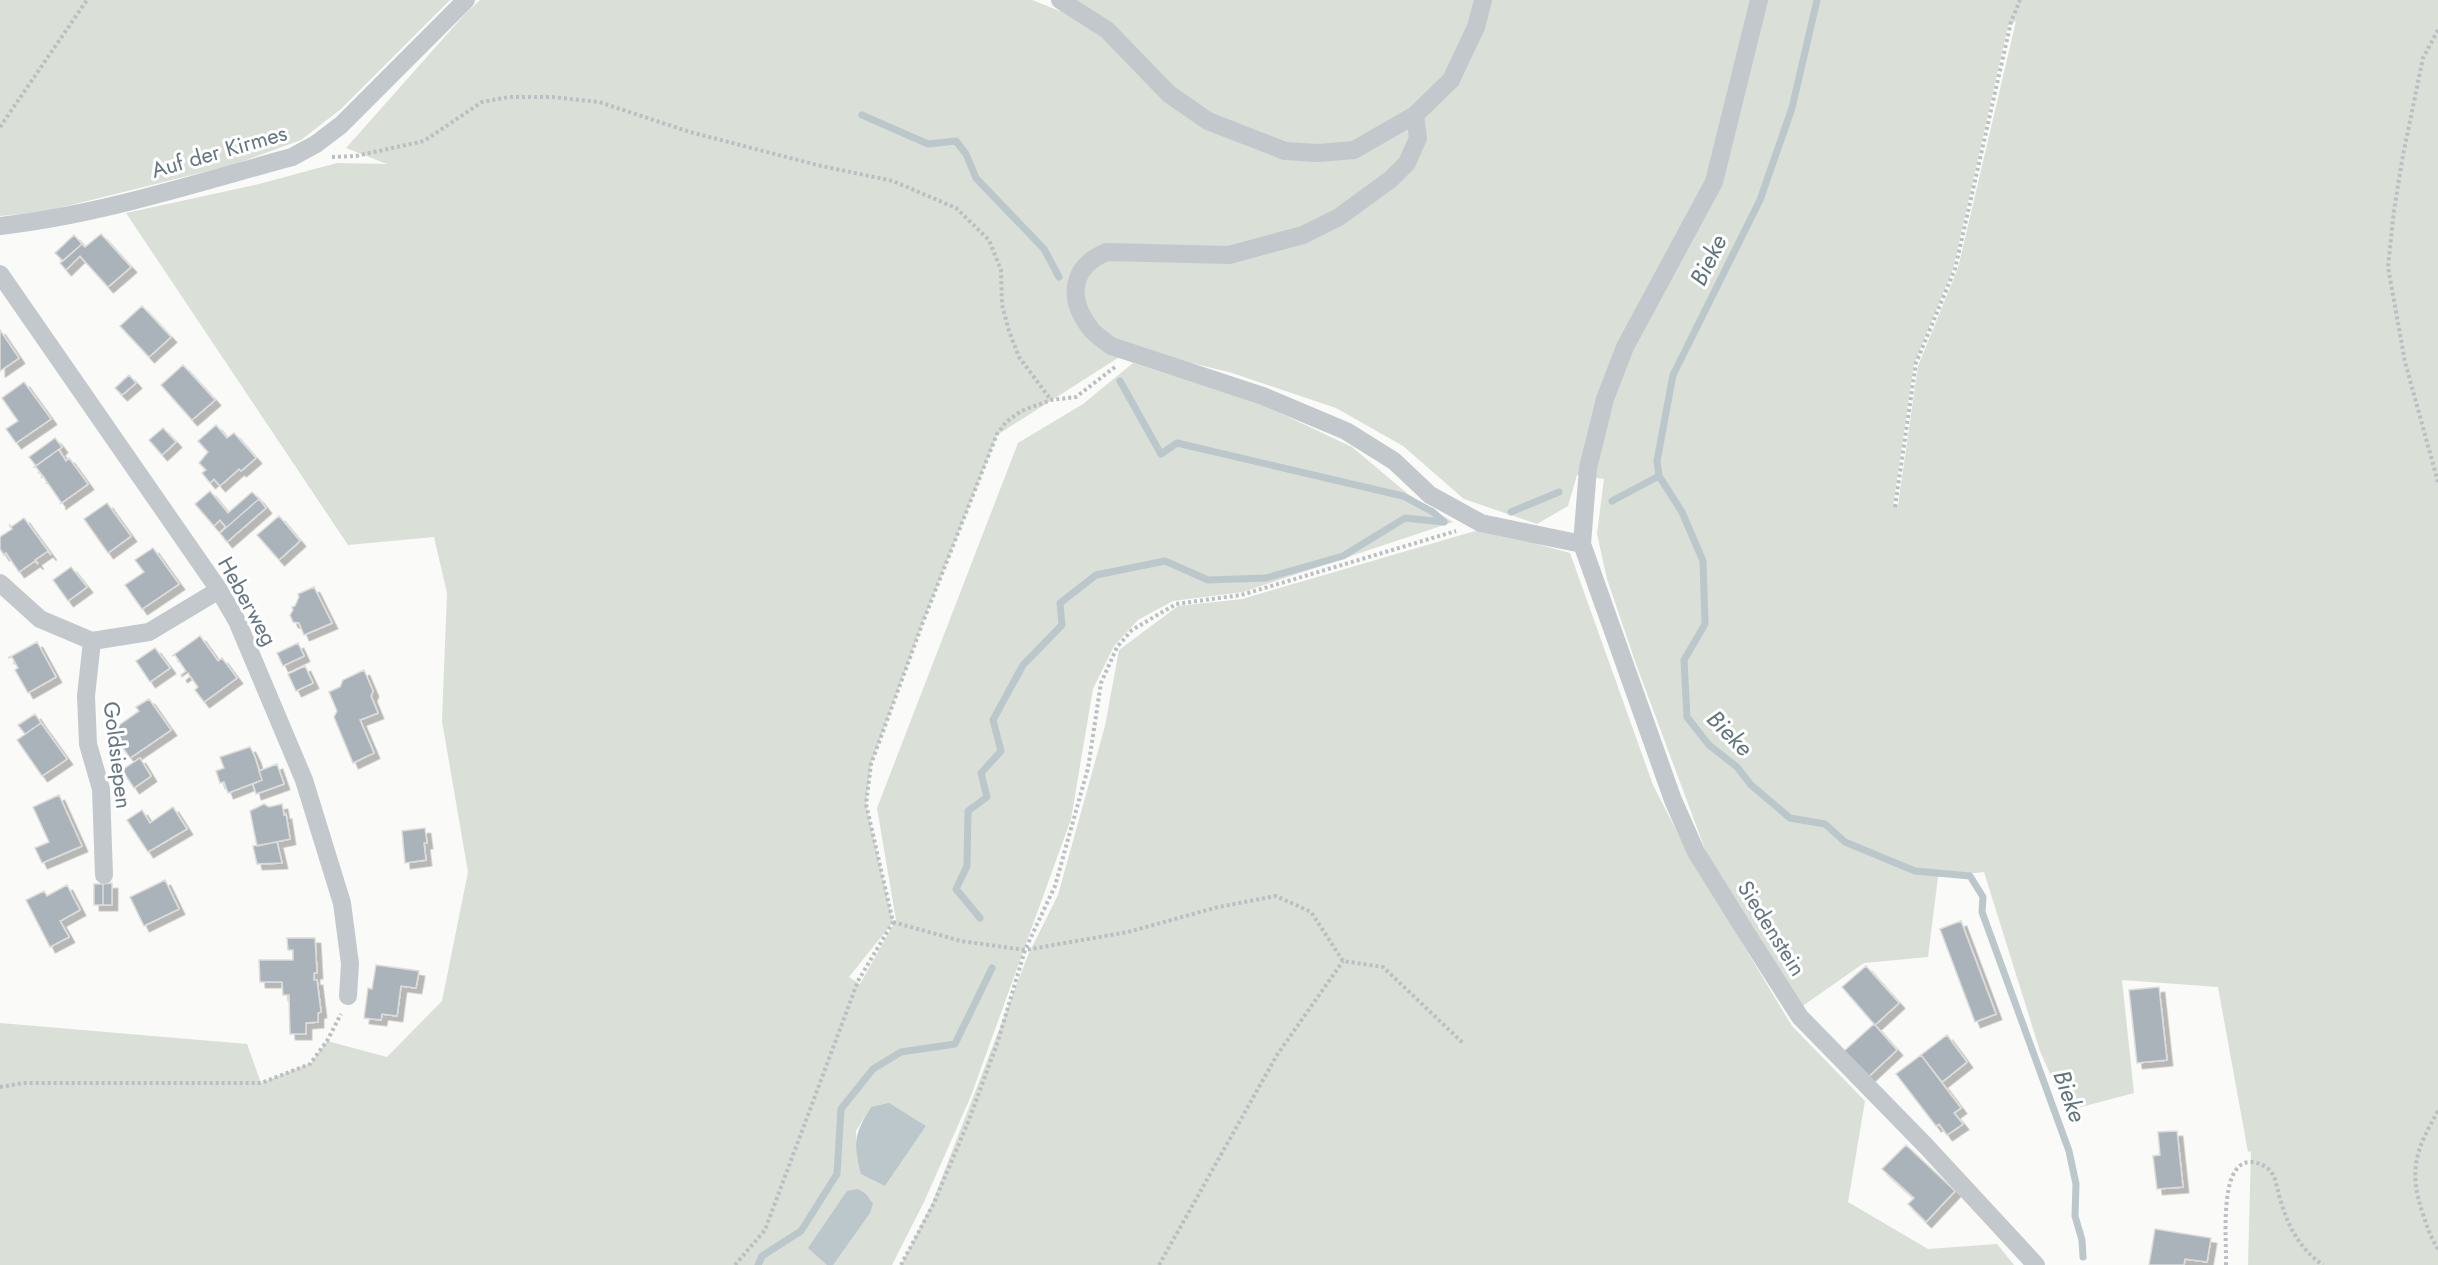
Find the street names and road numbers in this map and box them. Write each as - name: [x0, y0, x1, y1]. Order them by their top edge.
- street label: Auf der Kirmes: [147, 116, 291, 186]
- street label: Heberweg: [210, 551, 286, 651]
- street label: Goldsiepen: [96, 699, 140, 811]
- street label: Siedenstein: [1730, 874, 1814, 982]

